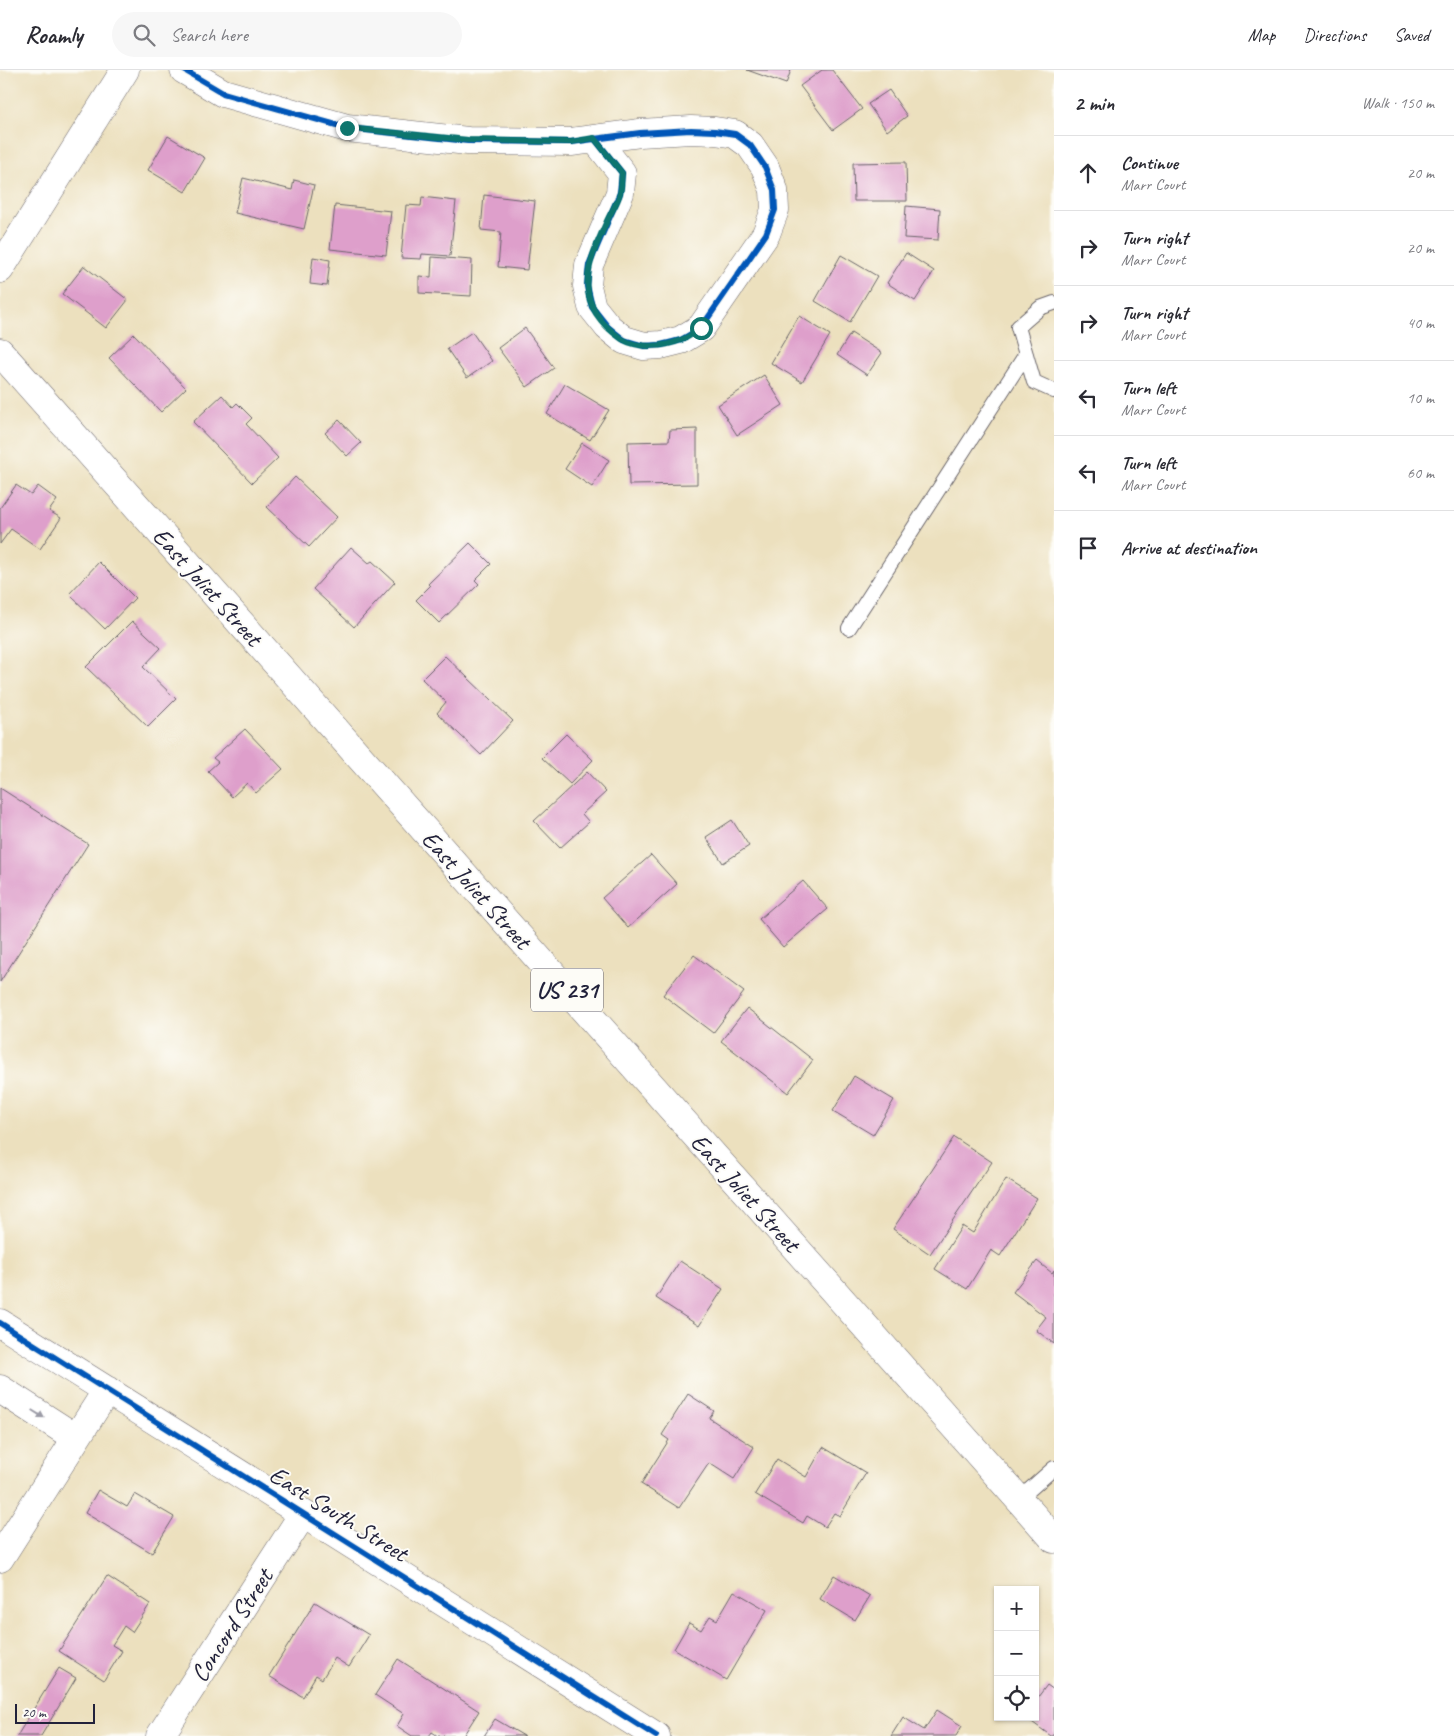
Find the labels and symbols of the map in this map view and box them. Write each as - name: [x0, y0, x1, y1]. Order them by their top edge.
- route end: [336, 117, 359, 140]
- route start: [690, 317, 713, 340]
- street label: East Joliet Street: [146, 521, 271, 655]
- street label: East Joliet Street: [415, 824, 540, 958]
- road number: US 231: [531, 968, 603, 1012]
- street label: East Joliet Street: [684, 1127, 809, 1261]
- one-way arrow: [31, 1409, 44, 1418]
- street label: East South Street: [263, 1459, 416, 1570]
- street label: Concord Street: [183, 1561, 282, 1688]
- scale bar: [15, 1701, 95, 1724]

